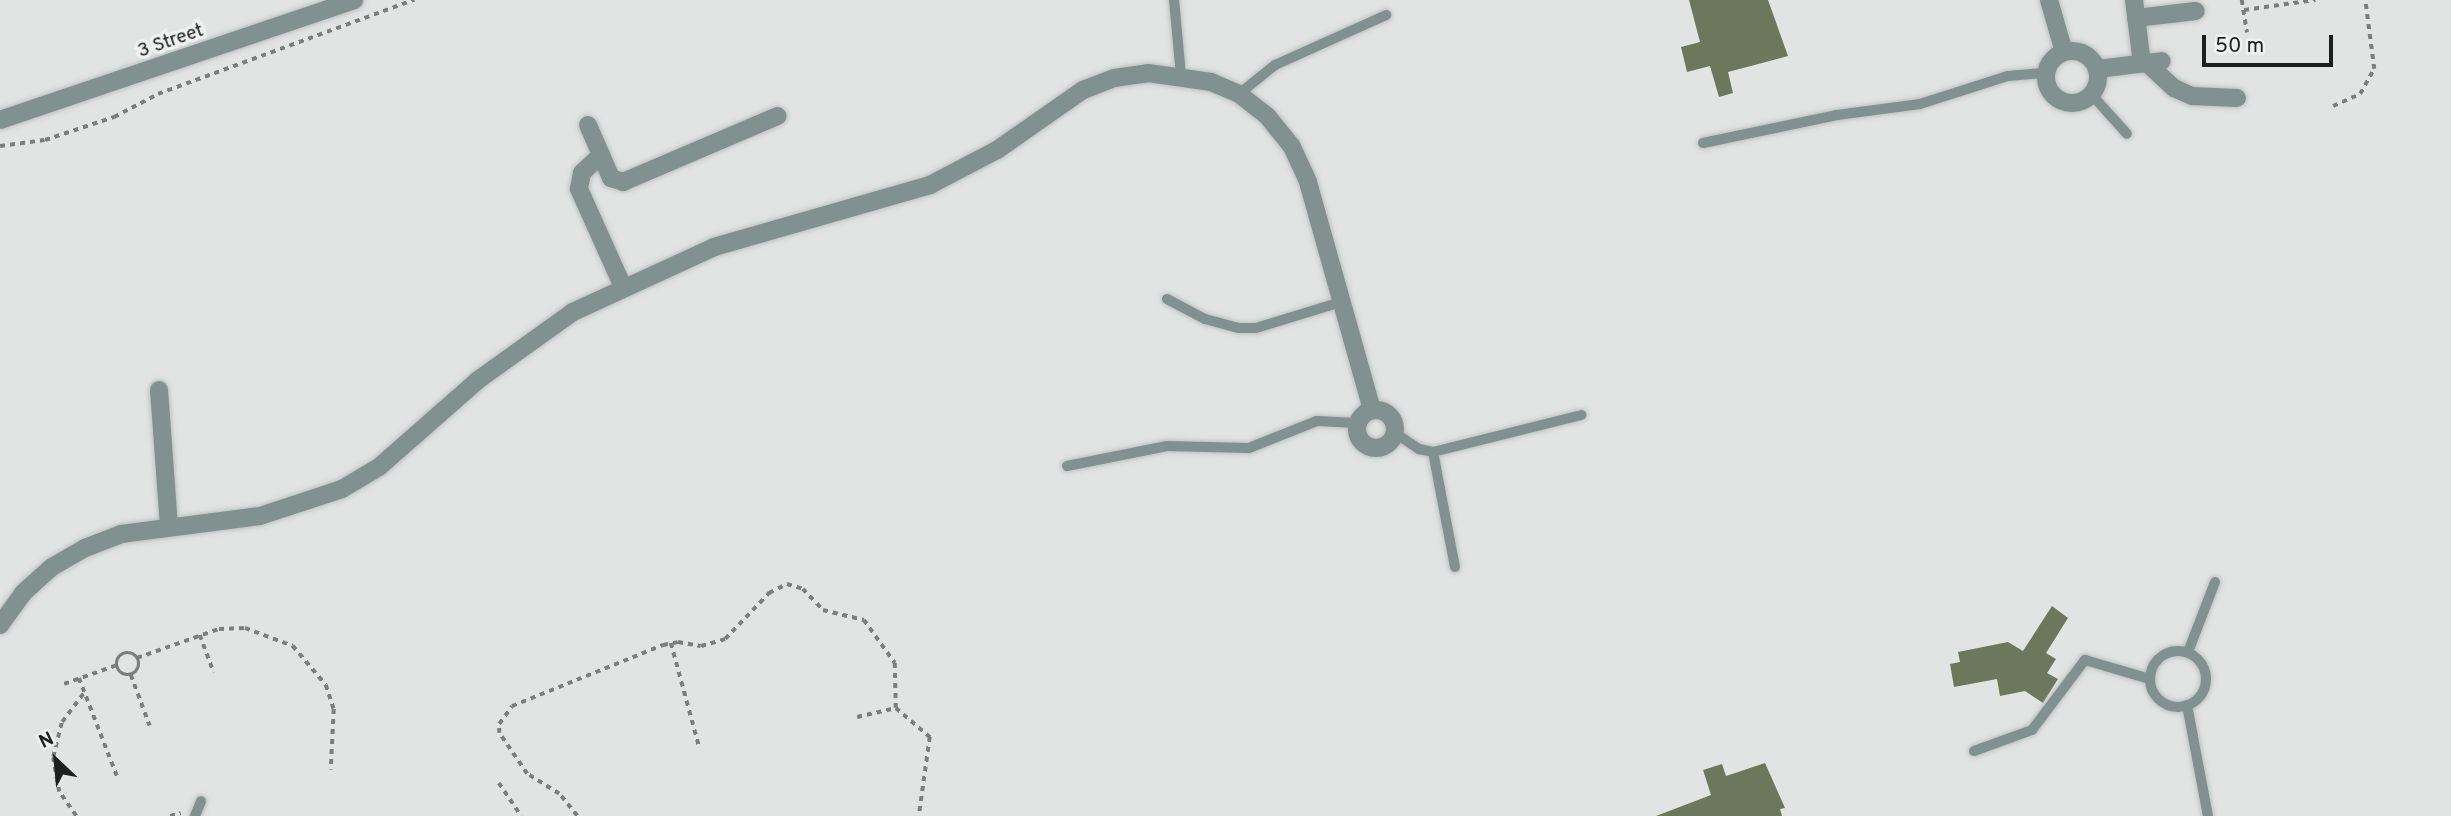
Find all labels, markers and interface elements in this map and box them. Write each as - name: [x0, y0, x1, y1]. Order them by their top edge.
- street label: 3 Street: [135, 20, 207, 64]
- scale bar: [2206, 21, 2337, 65]
- text: 50 m: [2215, 33, 2264, 60]
- north arrow: [21, 725, 91, 795]
- text: N: [35, 727, 58, 755]

